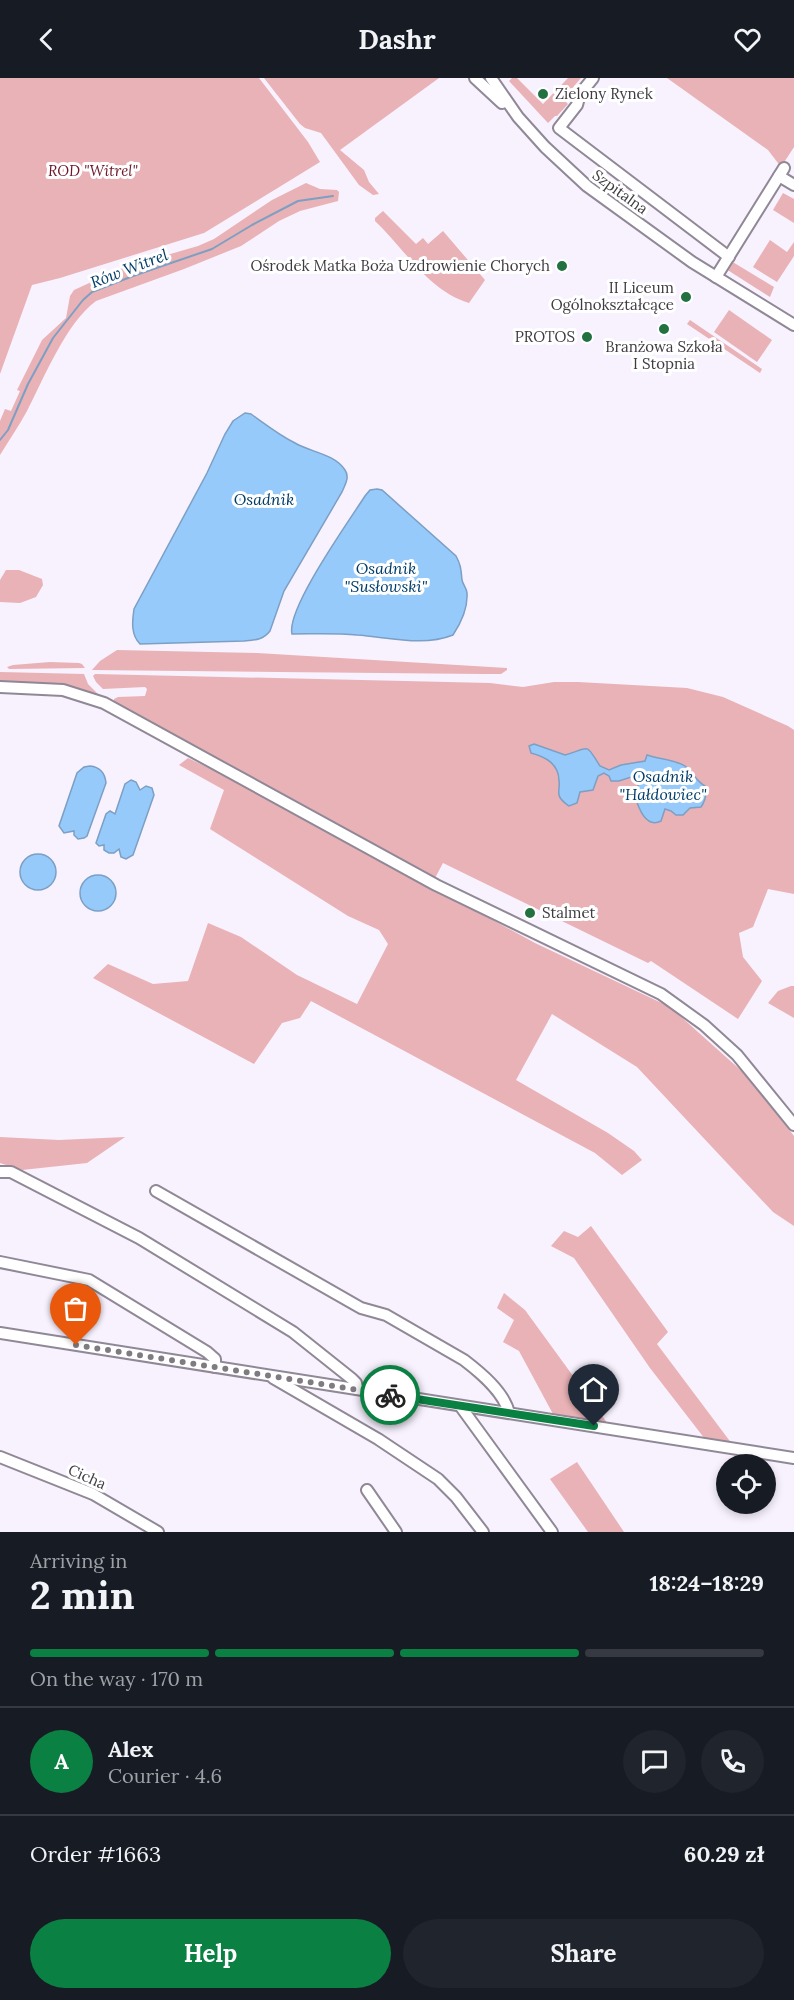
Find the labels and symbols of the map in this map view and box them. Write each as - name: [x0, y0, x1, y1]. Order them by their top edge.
- place label: Zielony Rynek: [555, 84, 653, 103]
- marker: Zielony Rynek: [536, 87, 550, 101]
- park label: ROD "Witrel": [48, 161, 138, 180]
- street label: Szpitalna: [589, 165, 652, 218]
- water label: Rów Witrel: [87, 244, 171, 292]
- place label: Ośrodek Matka Boża Uzdrowienie Chorych: [250, 256, 550, 275]
- marker: Ośrodek Matka Boża Uzdrowienie Chorych: [555, 259, 569, 273]
- place label: II Liceum Ogólnokształcące: [551, 278, 674, 314]
- marker: II Liceum Ogólnokształcące: [679, 290, 693, 304]
- marker: Branżowa Szkoła I Stopnia: [657, 322, 671, 336]
- place label: PROTOS: [515, 327, 575, 346]
- marker: PROTOS: [580, 330, 594, 344]
- place label: Branżowa Szkoła I Stopnia: [605, 337, 723, 373]
- water label: Osadnik: [234, 489, 294, 509]
- water label: Osadnik "Susłowski": [345, 558, 428, 596]
- water label: Osadnik "Hałdowiec": [619, 766, 707, 804]
- place label: Stalmet: [542, 903, 596, 922]
- marker: Stalmet: [523, 906, 537, 920]
- pin: [50, 1283, 101, 1345]
- pin: [568, 1364, 619, 1426]
- courier: [360, 1365, 420, 1425]
- street label: Cicha: [65, 1460, 109, 1493]

